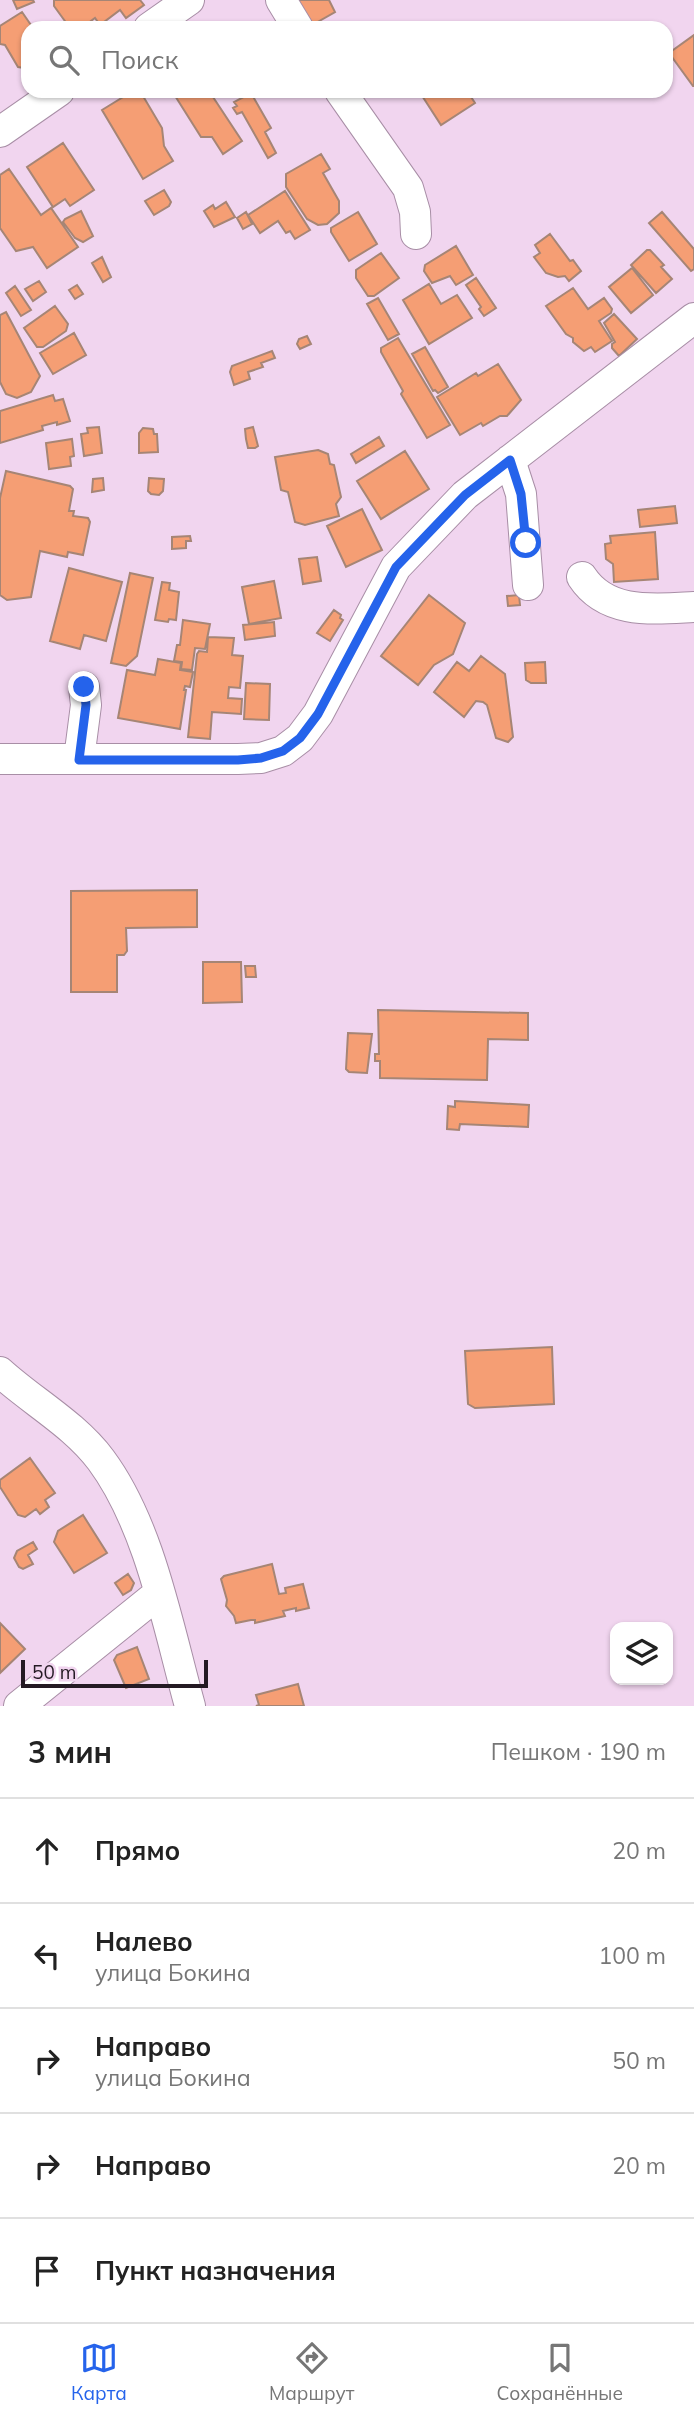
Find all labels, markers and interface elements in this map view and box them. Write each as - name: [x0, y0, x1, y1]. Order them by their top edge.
- search box: [21, 21, 673, 98]
- icon: search: [45, 41, 83, 79]
- text: Поиск: [101, 43, 179, 76]
- route start: [510, 527, 541, 558]
- route end: [68, 671, 99, 702]
- map controls: [610, 1622, 673, 1685]
- button: layers: [610, 1622, 673, 1685]
- scale bar: [21, 1657, 208, 1689]
- text: 50 m: [32, 1660, 76, 1684]
- text: 3 мин: [28, 1733, 112, 1771]
- text: Пешком · 190 m: [491, 1737, 666, 1766]
- icon: ahead: [28, 1832, 66, 1870]
- text: Прямо: [95, 1834, 180, 1867]
- text: 20 m: [612, 1836, 666, 1865]
- text: Налево: [95, 1925, 193, 1958]
- icon: left: [28, 1937, 66, 1975]
- text: 100 m: [598, 1941, 666, 1970]
- text: улица Бокина: [95, 1958, 251, 1987]
- text: Направо: [95, 2030, 211, 2063]
- icon: right: [28, 2042, 66, 2080]
- text: 50 m: [612, 2046, 666, 2075]
- text: улица Бокина: [95, 2063, 251, 2092]
- icon: right: [28, 2147, 66, 2185]
- text: Направо: [95, 2149, 211, 2182]
- text: 20 m: [612, 2151, 666, 2180]
- icon: arrive: [28, 2252, 66, 2290]
- text: Пункт назначения: [95, 2254, 336, 2287]
- tab: Карта: [71, 2339, 127, 2405]
- tab: Маршрут: [269, 2339, 354, 2405]
- tab: Сохранённые: [496, 2339, 623, 2405]

